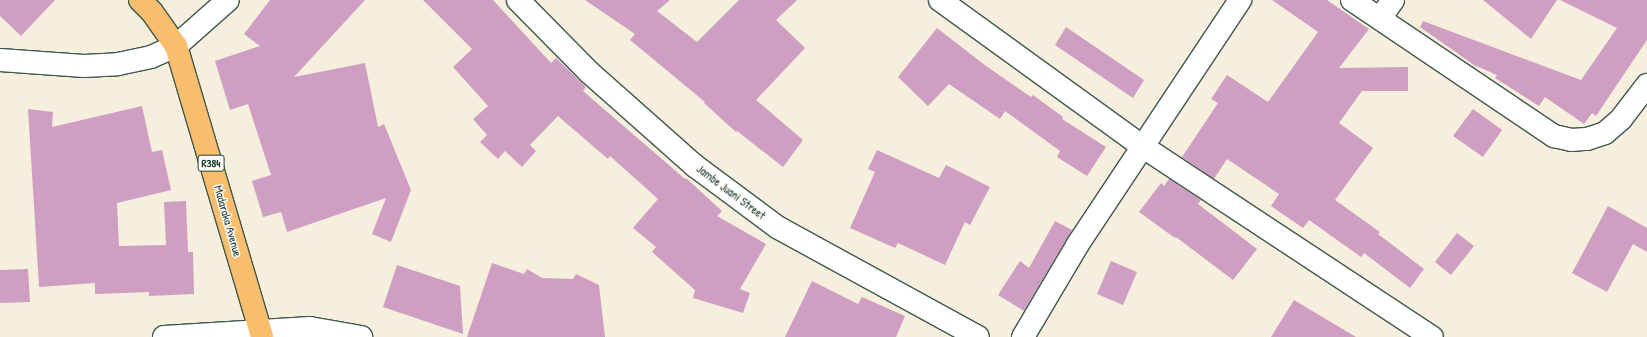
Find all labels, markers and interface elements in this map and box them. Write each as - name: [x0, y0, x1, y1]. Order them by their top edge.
- road number: R384: [197, 154, 225, 172]
- street label: Jambe Juani Street: [694, 161, 768, 223]
- street label: Madaraka Avenue: [211, 184, 245, 258]

